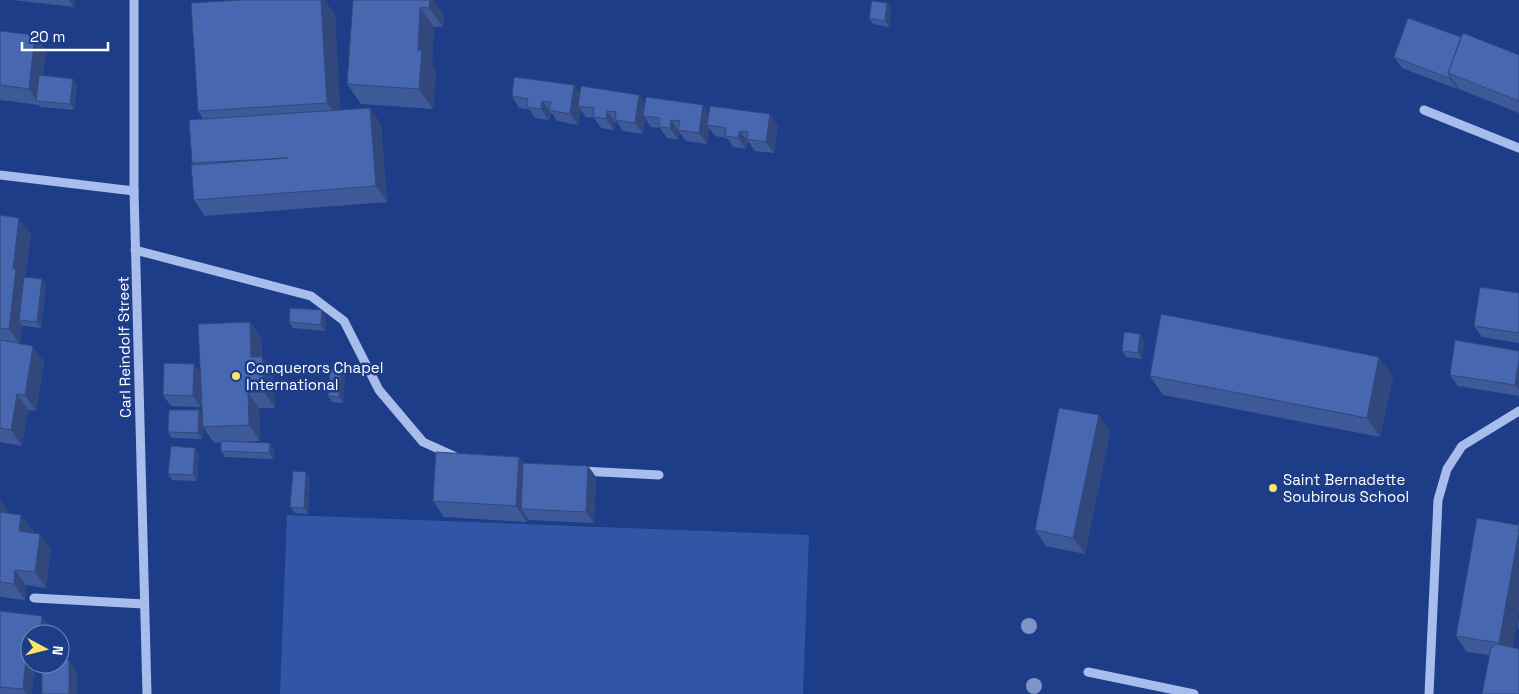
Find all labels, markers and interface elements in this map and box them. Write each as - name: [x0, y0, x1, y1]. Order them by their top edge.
- scale bar: [22, 20, 109, 52]
- text: 20 m: [30, 27, 65, 46]
- street label: Carl Reindolf Street: [113, 276, 135, 418]
- place label: Conquerors Chapel International: [246, 358, 383, 394]
- marker: Conquerors Chapel International: [230, 370, 242, 382]
- place label: Saint Bernadette Soubirous School: [1283, 470, 1409, 506]
- marker: Saint Bernadette Soubirous School: [1267, 482, 1279, 494]
- north arrow: [20, 624, 70, 674]
- text: N: [48, 645, 67, 656]

